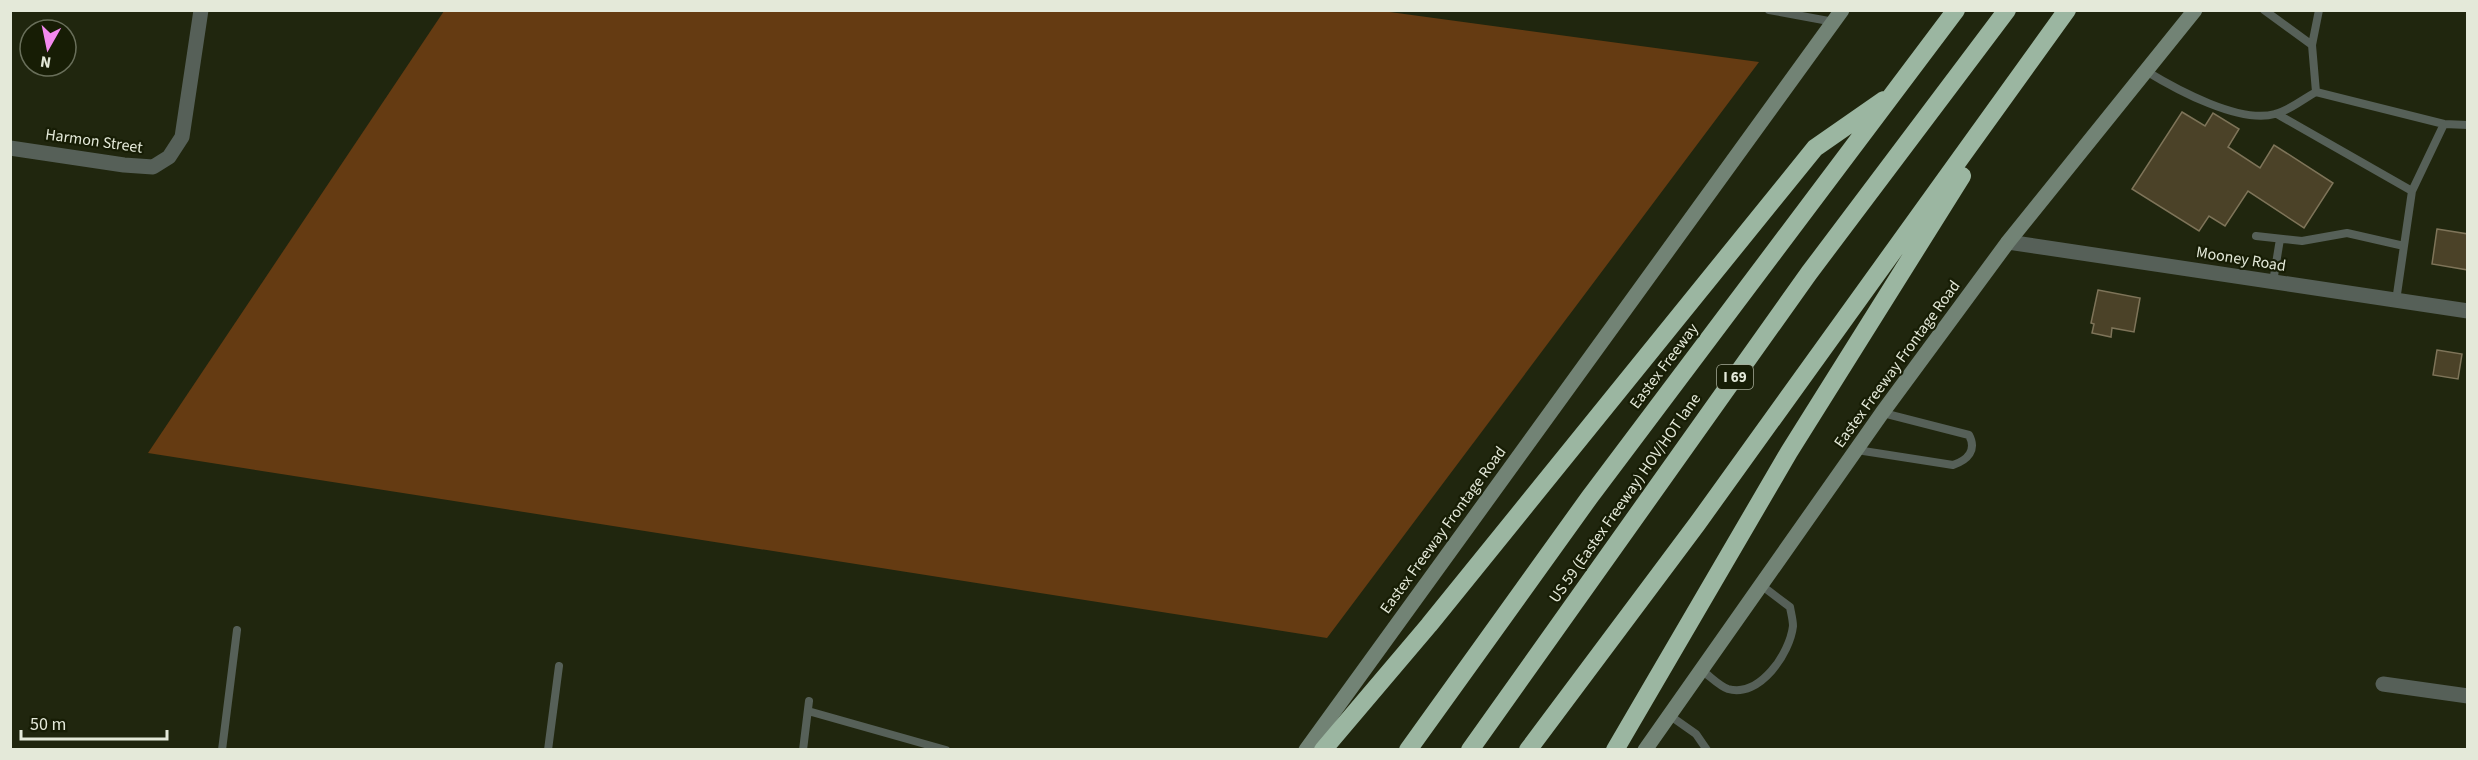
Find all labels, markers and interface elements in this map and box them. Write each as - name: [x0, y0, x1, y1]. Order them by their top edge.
- north arrow: [18, 18, 78, 78]
- text: N: [39, 50, 53, 74]
- street label: Harmon Street: [44, 123, 145, 159]
- street label: Mooney Road: [2194, 241, 2288, 277]
- street label: Eastex Freeway Frontage Road: [1829, 276, 1965, 452]
- street label: Eastex Freeway: [1625, 318, 1704, 413]
- road number: I 69: [1717, 365, 1753, 389]
- street label: US 59 (Eastex Freeway) HOV/HOT lane: [1544, 389, 1706, 607]
- street label: Eastex Freeway Frontage Road: [1375, 442, 1511, 618]
- scale bar: [21, 703, 166, 741]
- text: 50 m: [30, 712, 66, 737]

